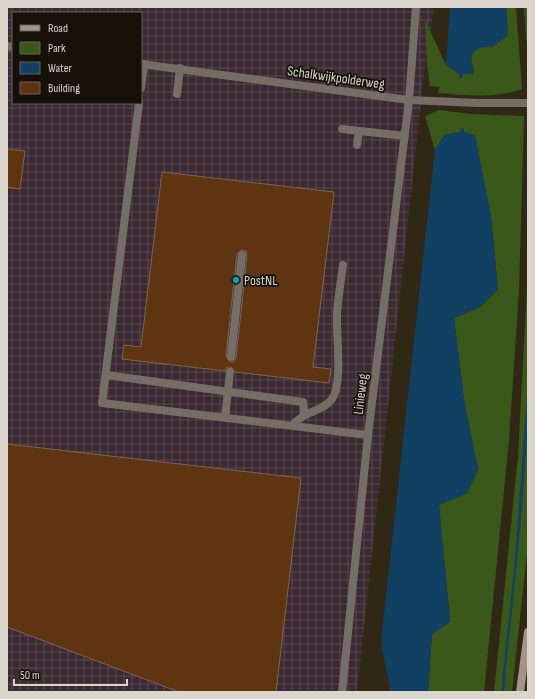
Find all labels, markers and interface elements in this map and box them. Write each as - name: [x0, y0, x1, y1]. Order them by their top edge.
- legend: [12, 12, 142, 104]
- text: Road: [48, 21, 68, 36]
- text: Park: [48, 41, 66, 56]
- text: Water: [48, 61, 72, 76]
- street label: Schalkwijkpolderweg: [286, 62, 386, 93]
- text: Building: [48, 81, 80, 96]
- place label: PostNL: [244, 272, 277, 289]
- marker: PostNL: [231, 275, 241, 285]
- street label: Linieweg: [350, 372, 371, 415]
- scale bar: [14, 661, 127, 687]
- text: 50 m: [20, 668, 40, 683]

